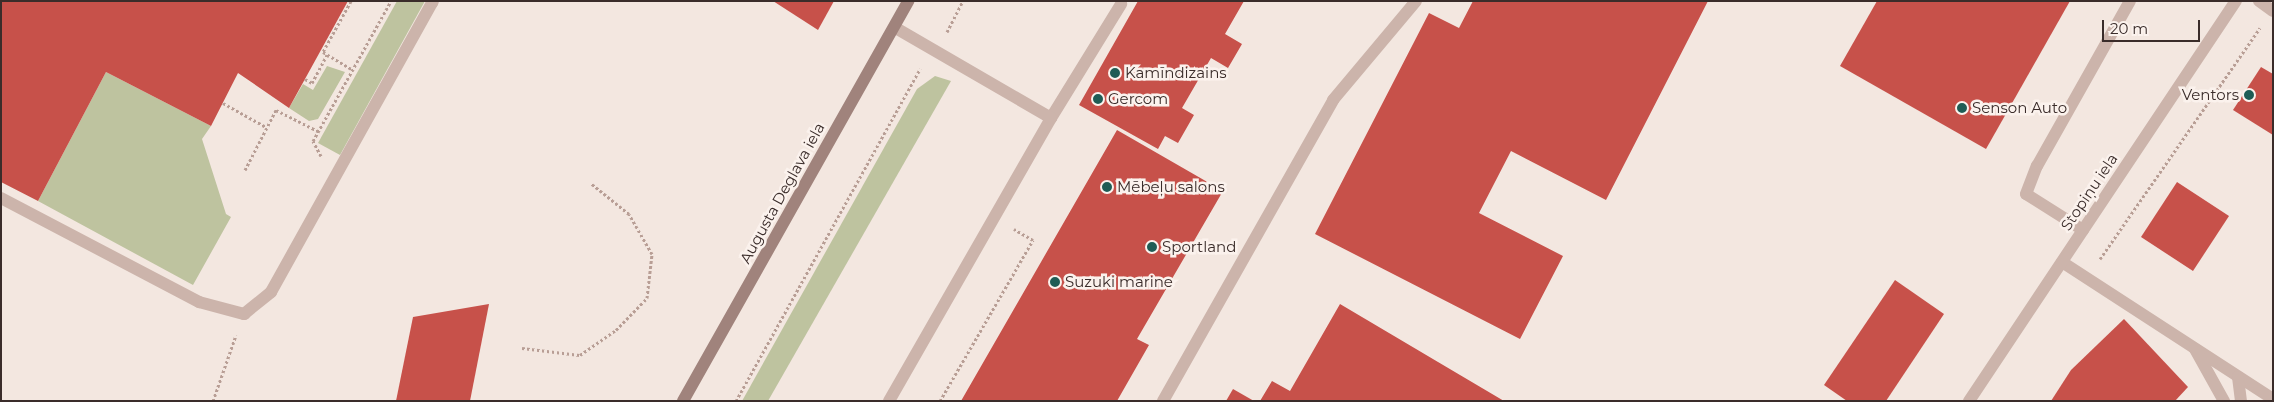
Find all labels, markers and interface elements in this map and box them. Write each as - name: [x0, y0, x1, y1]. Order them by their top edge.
- scale bar: [2104, 10, 2202, 42]
- text: 20 m: [2110, 19, 2148, 38]
- place label: Kamīndizains: [1125, 64, 1227, 82]
- marker: Kamīndizains: [1109, 67, 1121, 79]
- place label: Ventors: [2182, 86, 2239, 104]
- marker: Ventors: [2243, 89, 2255, 101]
- place label: Gercom: [1108, 90, 1168, 108]
- marker: Gercom: [1092, 93, 1104, 105]
- place label: Senson Auto: [1972, 99, 2067, 117]
- marker: Senson Auto: [1956, 102, 1968, 114]
- street label: Augusta Deglava iela: [736, 120, 828, 266]
- street label: Stopiņu iela: [2057, 150, 2121, 234]
- place label: Mēbeļu salons: [1117, 178, 1225, 196]
- marker: Mēbeļu salons: [1101, 181, 1113, 193]
- place label: Sportland: [1162, 238, 1236, 256]
- marker: Sportland: [1146, 241, 1158, 253]
- place label: Suzuki marine: [1065, 273, 1173, 291]
- marker: Suzuki marine: [1049, 276, 1061, 288]

